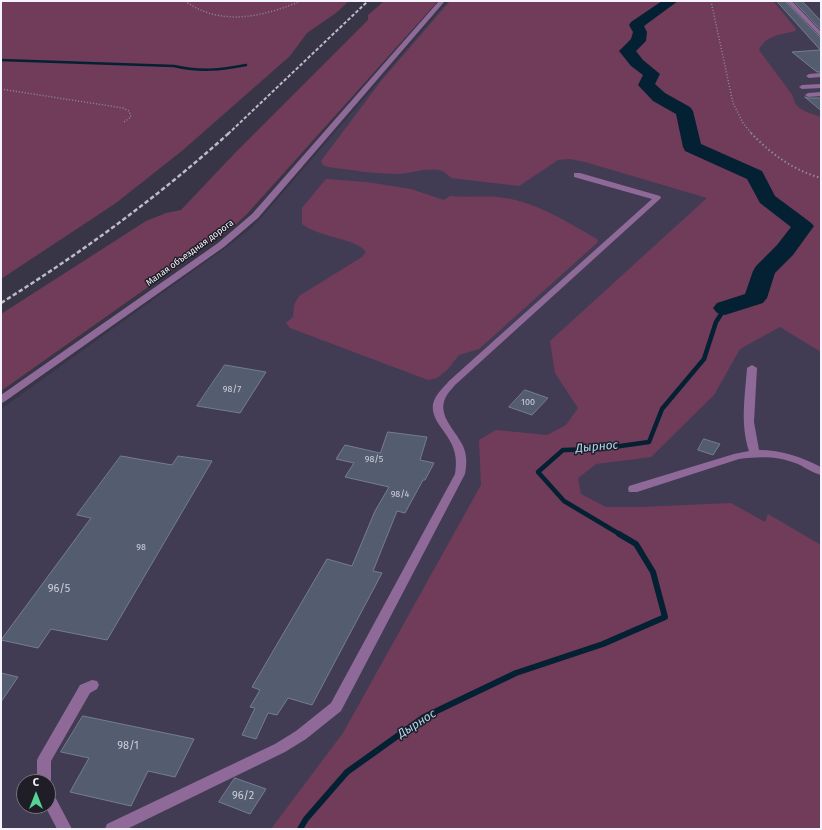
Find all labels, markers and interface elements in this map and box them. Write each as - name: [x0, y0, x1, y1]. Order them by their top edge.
- street label: Малая объездная дорога: [144, 218, 236, 288]
- house number: 98/7: [223, 384, 241, 394]
- house number: 100: [521, 397, 535, 407]
- water label: Дырнос: [575, 438, 619, 456]
- house number: 98/5: [365, 454, 383, 464]
- house number: 98/4: [391, 489, 409, 499]
- house number: 98: [136, 542, 146, 552]
- house number: 96/5: [48, 582, 70, 596]
- water label: Дырнос: [395, 707, 439, 741]
- house number: 98/1: [117, 739, 139, 753]
- north arrow: [16, 774, 56, 814]
- text: С: [33, 776, 39, 789]
- house number: 96/2: [232, 789, 254, 803]

